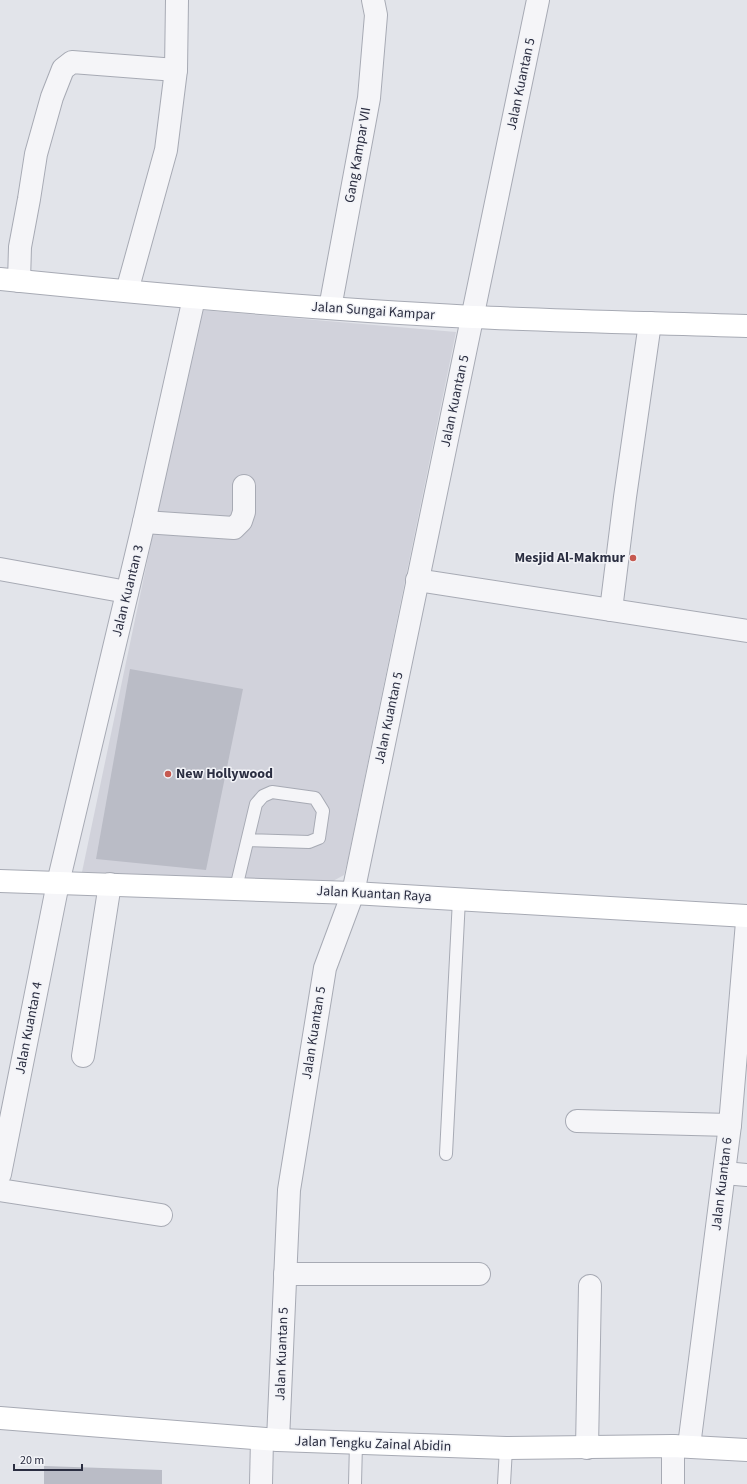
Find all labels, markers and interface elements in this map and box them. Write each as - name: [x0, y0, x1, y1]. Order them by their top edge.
- street label: Jalan Kuantan 5: [501, 36, 541, 132]
- street label: Gang Kampar VII: [340, 106, 376, 204]
- street label: Jalan Sungai Kampar: [310, 297, 436, 325]
- street label: Jalan Kuantan 5: [435, 353, 475, 449]
- street label: Jalan Kuantan 3: [107, 543, 149, 639]
- place label: Mesjid Al-Makmur: [514, 548, 625, 568]
- marker: Mesjid Al-Makmur: [628, 553, 638, 563]
- street label: Jalan Kuantan 5: [369, 670, 409, 766]
- place label: New Hollywood: [176, 764, 273, 784]
- marker: New Hollywood: [163, 769, 173, 779]
- street label: Jalan Kuantan Raya: [316, 881, 432, 907]
- street label: Jalan Kuantan 4: [10, 980, 48, 1076]
- street label: Jalan Kuantan 5: [297, 985, 331, 1081]
- street label: Jalan Kuantan 6: [706, 1136, 738, 1232]
- street label: Jalan Kuantan 5: [270, 1307, 294, 1401]
- street label: Jalan Tengku Zainal Abidin: [294, 1431, 452, 1457]
- scale bar: [14, 1446, 82, 1472]
- text: 20 m: [20, 1452, 44, 1469]

